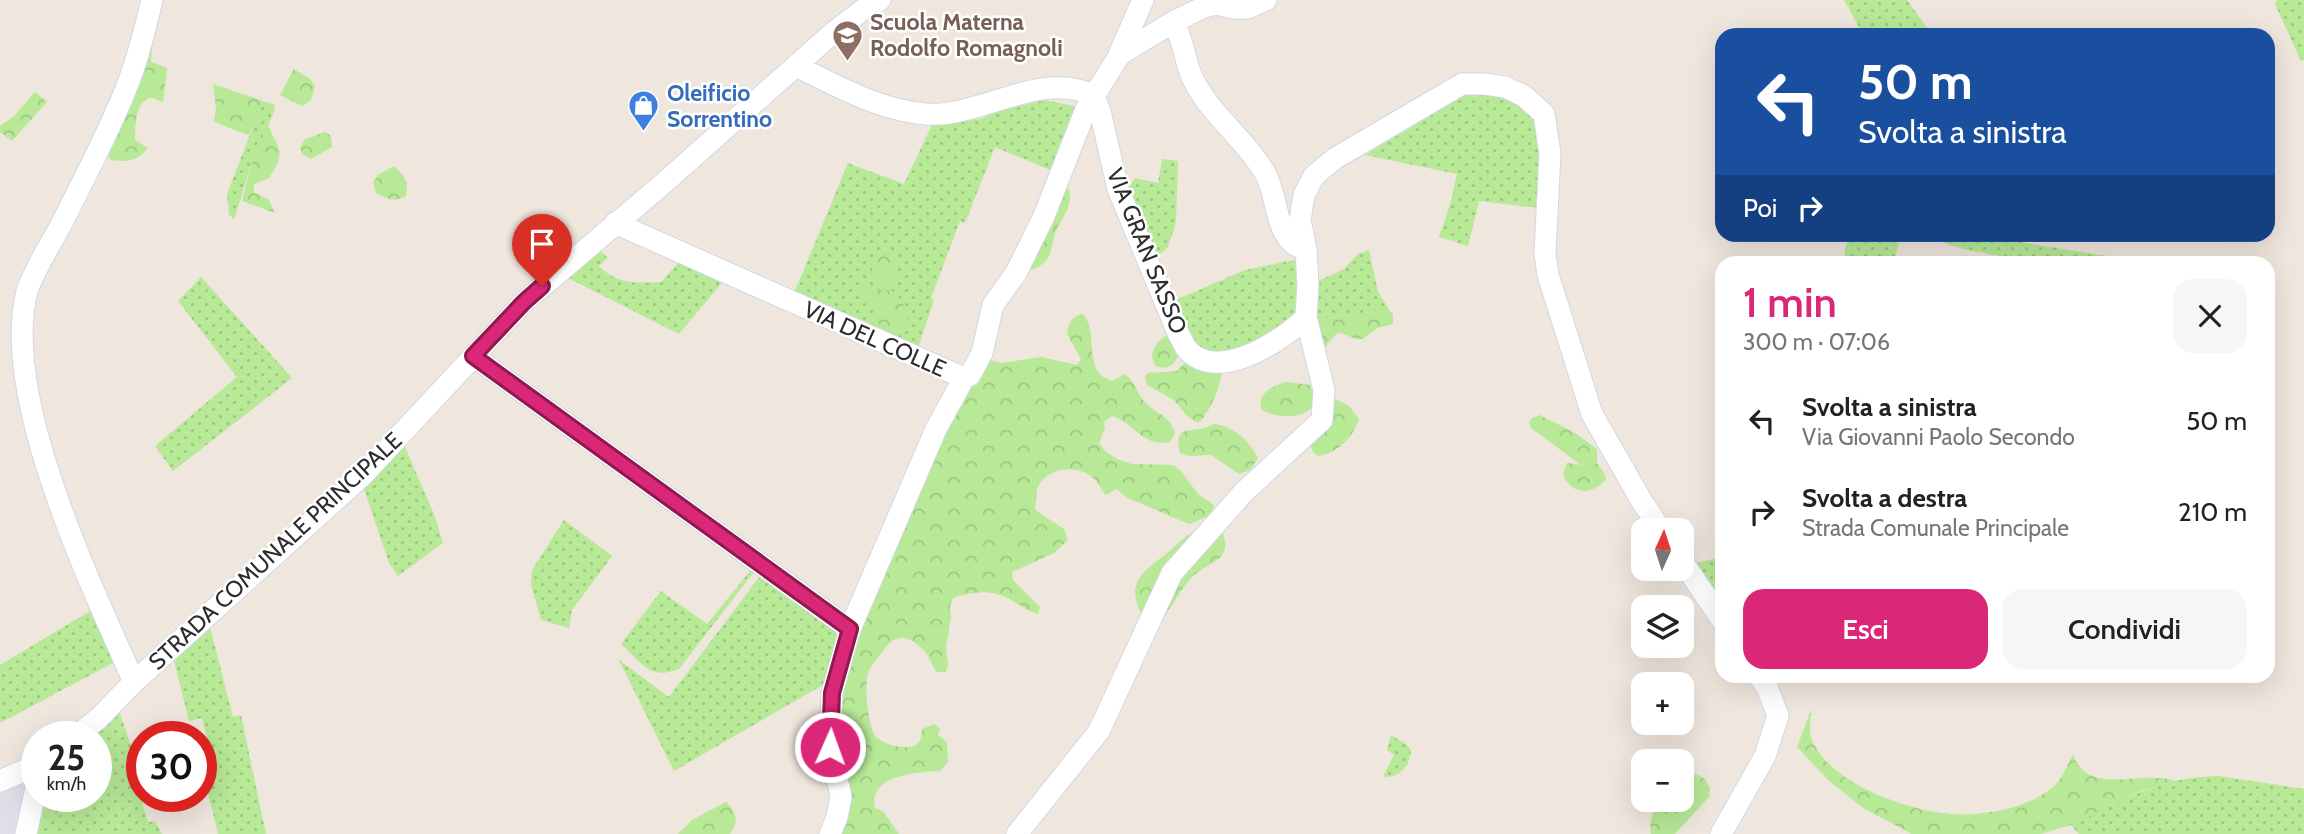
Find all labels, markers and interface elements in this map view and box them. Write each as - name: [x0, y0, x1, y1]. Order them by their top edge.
- place label: Scuola Materna Rodolfo Romagnoli: [870, 8, 1063, 62]
- school or university icon: Scuola Materna Rodolfo Romagnoli: [830, 18, 864, 62]
- text: 50 m: [1858, 52, 1973, 111]
- icon: left: [1743, 56, 1834, 147]
- place label: Oleificio Sorrentino: [667, 79, 772, 133]
- shop icon: Oleificio Sorrentino: [627, 89, 661, 133]
- text: Svolta a sinistra: [1858, 112, 2067, 151]
- street label: VIA GRAN SASSO: [1101, 164, 1193, 338]
- icon: right: [1791, 189, 1829, 227]
- text: Poi: [1743, 192, 1777, 224]
- pin: [512, 214, 572, 286]
- icon: arrive: [523, 225, 561, 263]
- text: 1 min: [1743, 276, 1837, 328]
- button: close: [2173, 279, 2247, 353]
- street label: VIA DEL COLLE: [800, 295, 950, 383]
- text: 300 m · 07:06: [1743, 328, 1890, 356]
- text: Svolta a sinistra: [1802, 391, 1977, 423]
- icon: left: [1743, 402, 1781, 440]
- text: 50 m: [2186, 405, 2247, 437]
- text: Via Giovanni Paolo Secondo: [1802, 423, 2075, 451]
- street label: STRADA COMUNALE PRINCIPALE: [143, 426, 407, 676]
- text: Svolta a destra: [1802, 482, 1967, 514]
- icon: right: [1743, 493, 1781, 531]
- text: 210 m: [2178, 496, 2247, 528]
- text: Strada Comunale Principale: [1802, 514, 2069, 542]
- north arrow: [1631, 518, 1694, 581]
- map controls: [1631, 518, 1694, 812]
- button: Esci: [1743, 589, 1988, 669]
- button: Condividi: [2002, 589, 2247, 669]
- button: layers: [1631, 595, 1694, 658]
- button: +: [1631, 672, 1694, 735]
- position arrow: [793, 710, 867, 784]
- speed limit sign: 30: [126, 721, 217, 812]
- text: 25: [48, 736, 85, 779]
- button: −: [1631, 749, 1694, 812]
- text: km/h: [47, 773, 86, 795]

